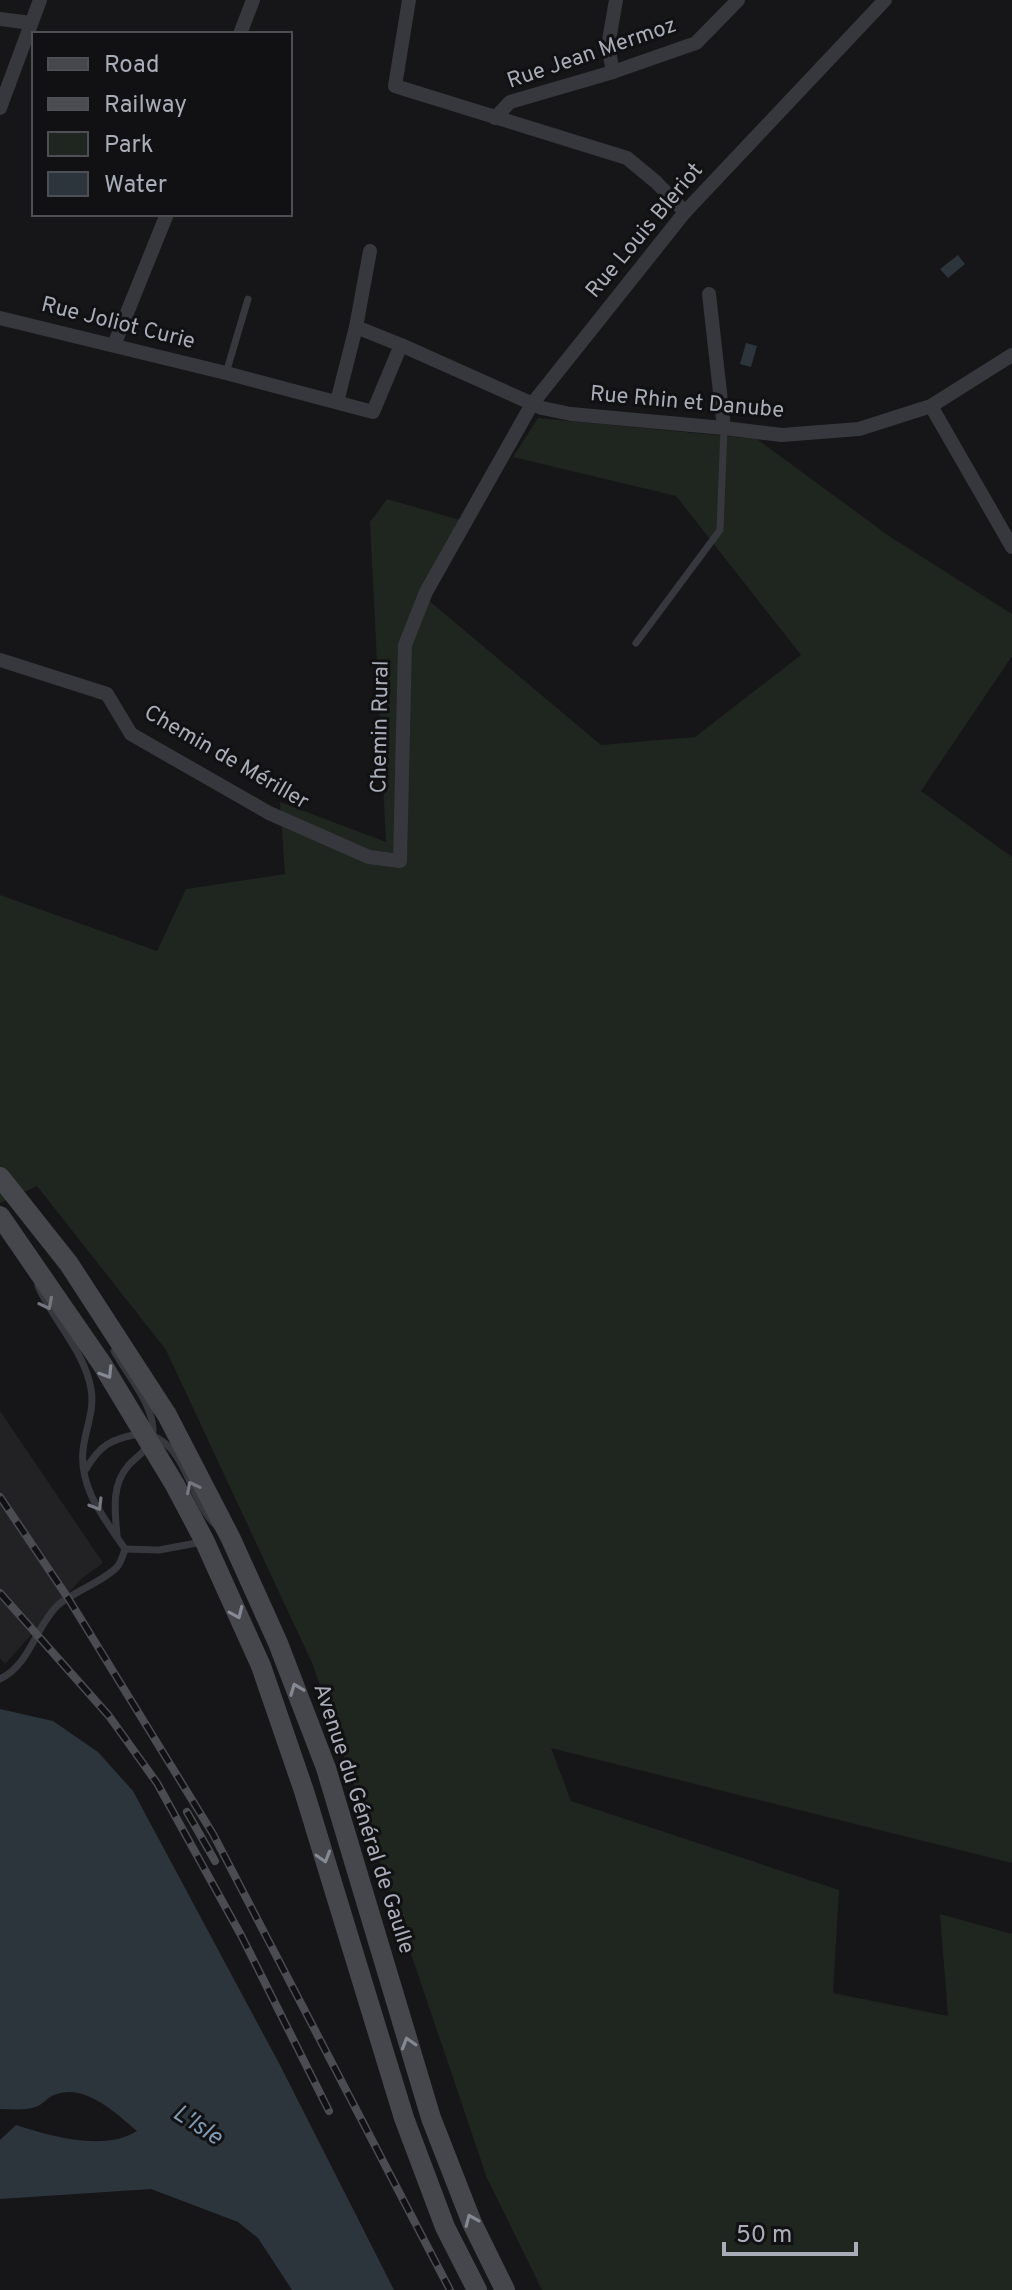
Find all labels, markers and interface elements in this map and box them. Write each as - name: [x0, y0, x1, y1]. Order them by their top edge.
- street label: Rue Jean Mermoz: [504, 12, 680, 96]
- legend: [32, 32, 292, 216]
- text: Road: [104, 51, 160, 81]
- text: Railway: [104, 91, 187, 121]
- text: Park: [104, 131, 154, 161]
- street label: Rue Louis Bleriot: [581, 158, 709, 304]
- text: Water: [104, 171, 167, 201]
- street label: Rue Joliot Curie: [38, 292, 198, 356]
- street label: Rue Rhin et Danube: [589, 381, 785, 425]
- street label: Chemin Rural: [366, 660, 396, 794]
- street label: Chemin de Mériller: [139, 700, 314, 816]
- one-way arrow: [37, 1295, 52, 1310]
- one-way arrow: [98, 1364, 113, 1379]
- one-way arrow: [187, 1480, 202, 1495]
- one-way arrow: [87, 1496, 103, 1511]
- one-way arrow: [227, 1604, 243, 1619]
- street label: Avenue du Général de Gaulle: [306, 1680, 420, 1958]
- one-way arrow: [289, 1683, 306, 1697]
- one-way arrow: [315, 1850, 331, 1864]
- one-way arrow: [402, 2037, 418, 2051]
- water label: L'Isle: [167, 2099, 228, 2153]
- scale bar: [724, 2206, 856, 2256]
- one-way arrow: [465, 2214, 481, 2228]
- text: 50 m: [736, 2221, 792, 2251]

